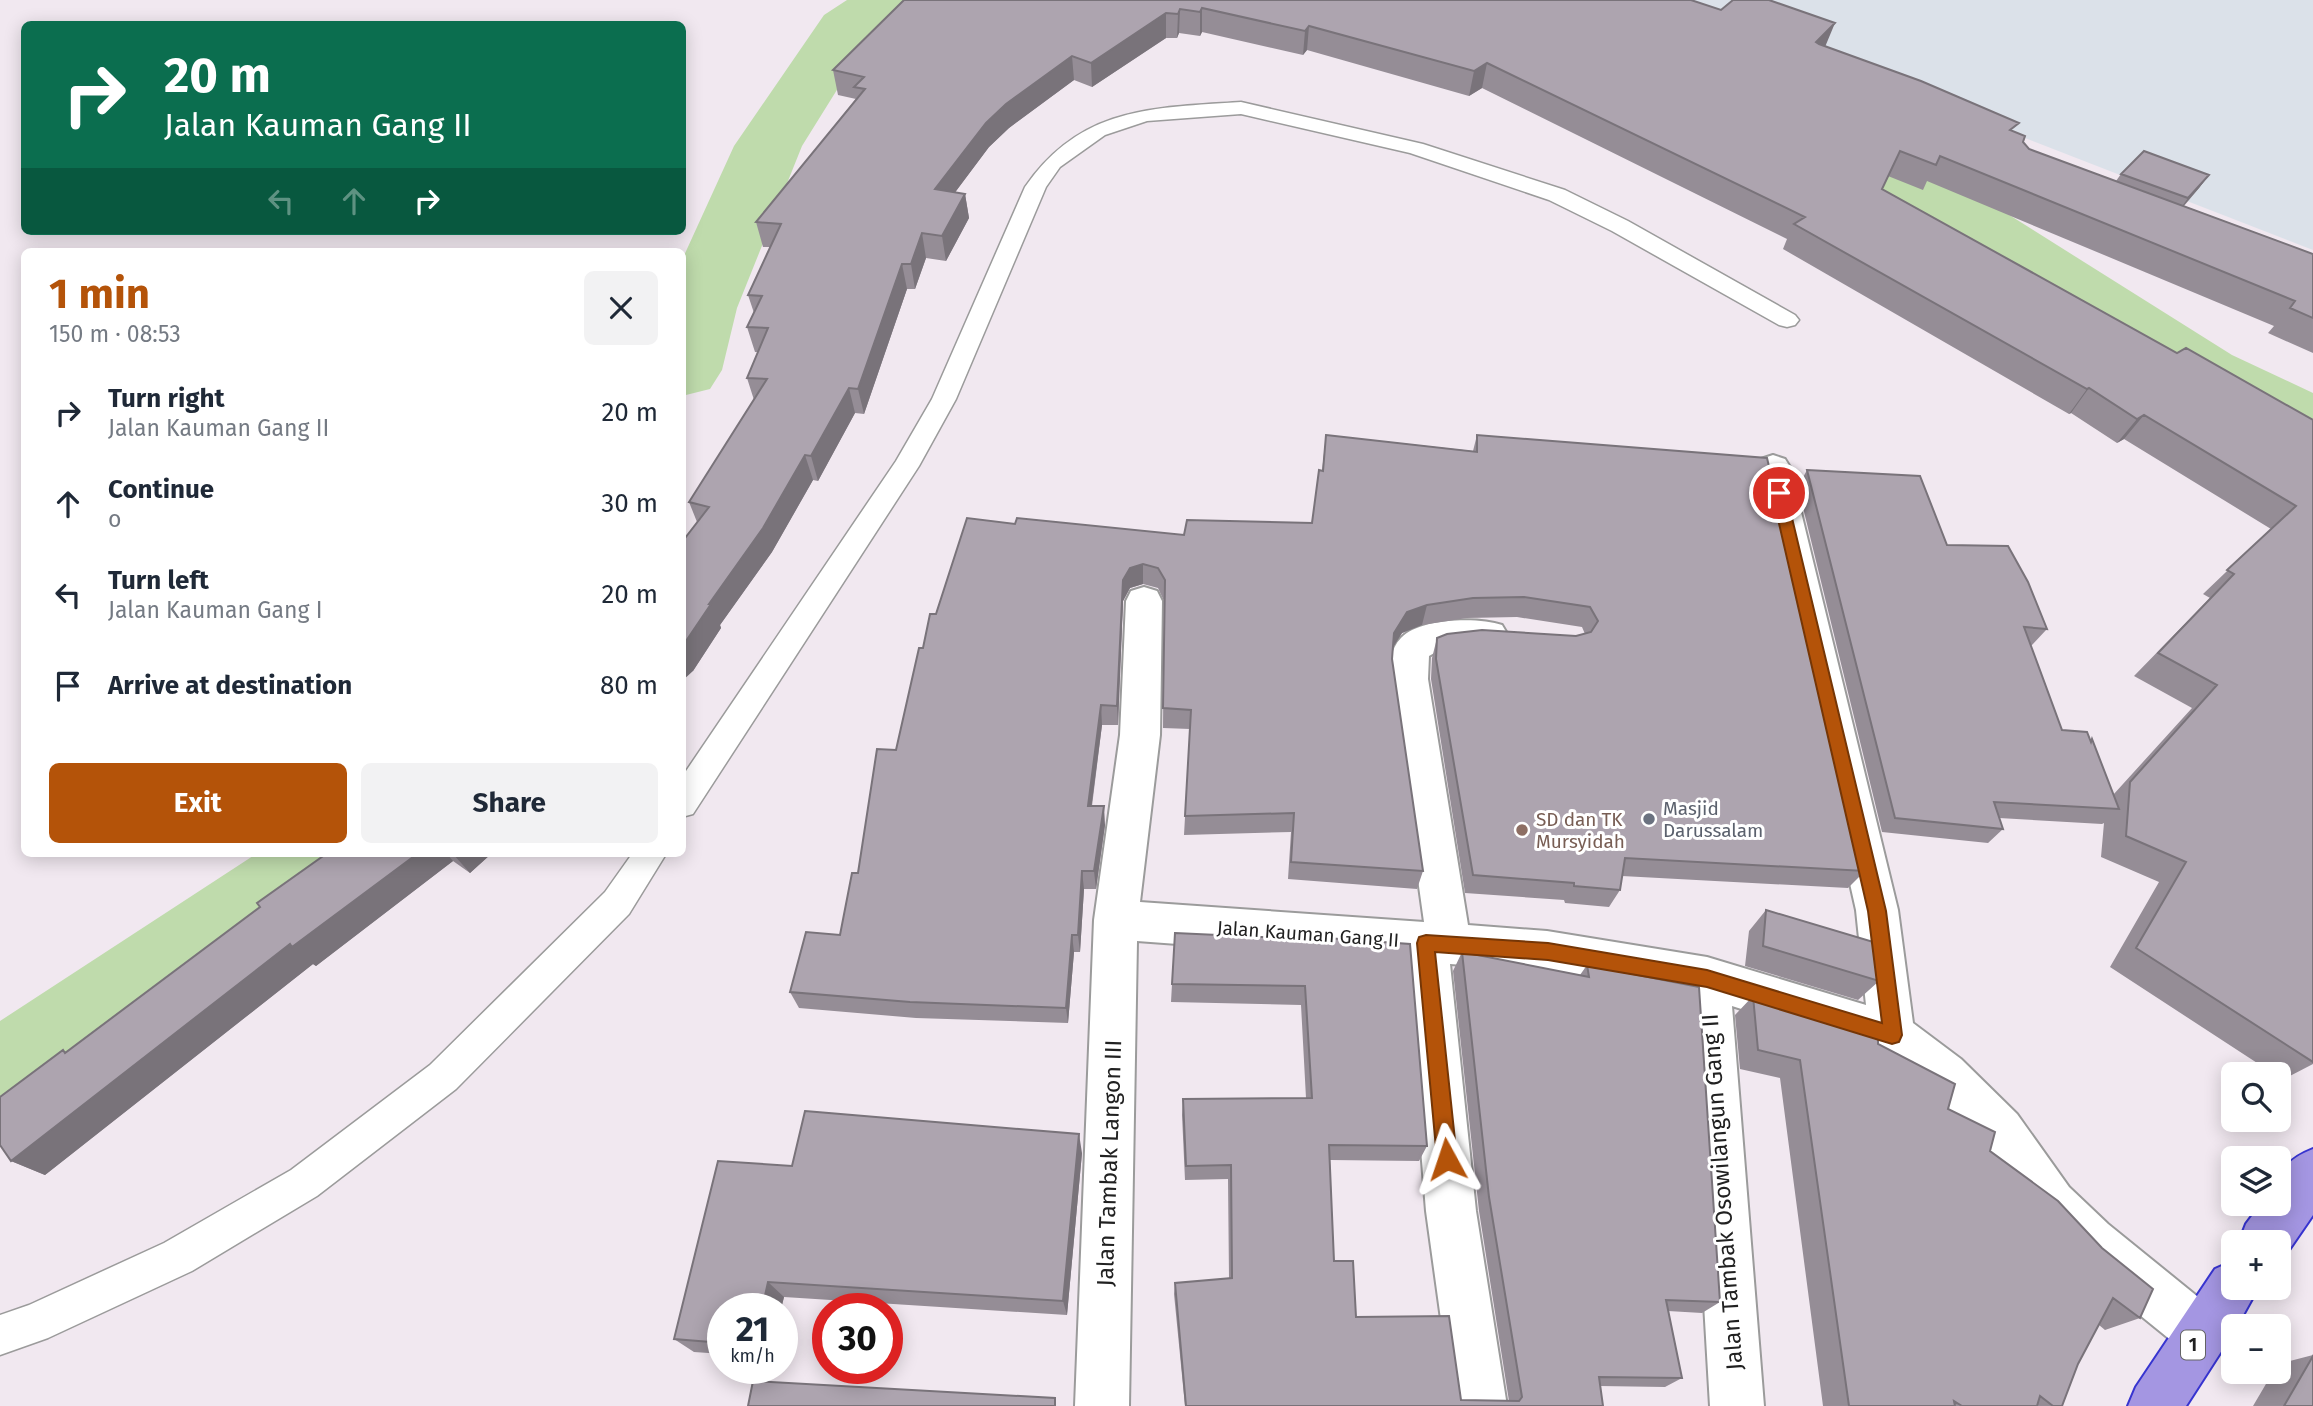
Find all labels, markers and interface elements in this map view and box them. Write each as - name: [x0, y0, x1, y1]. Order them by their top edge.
- text: 20 m: [164, 46, 271, 105]
- icon: right: [49, 49, 140, 140]
- text: Jalan Kauman Gang II: [164, 106, 472, 144]
- icon: left: [262, 182, 300, 220]
- icon: ahead: [335, 182, 373, 220]
- icon: right: [408, 182, 446, 220]
- text: 1 min: [49, 269, 150, 319]
- button: close: [584, 271, 658, 345]
- text: 150 m · 08:53: [49, 320, 181, 348]
- text: Turn right: [108, 383, 225, 414]
- icon: right: [49, 394, 87, 432]
- text: 20 m: [601, 397, 658, 428]
- text: Jalan Kauman Gang II: [108, 414, 329, 442]
- pin: [1749, 463, 1809, 523]
- text: Continue: [108, 474, 214, 505]
- icon: arrive: [1760, 474, 1798, 512]
- icon: ahead: [49, 485, 87, 523]
- text: 30 m: [601, 488, 658, 519]
- text: o: [108, 505, 121, 533]
- text: Turn left: [108, 565, 209, 596]
- icon: left: [49, 576, 87, 614]
- text: 20 m: [601, 579, 658, 610]
- text: Jalan Kauman Gang I: [108, 596, 322, 624]
- icon: arrive: [49, 667, 87, 705]
- text: Arrive at destination: [108, 670, 352, 701]
- text: 80 m: [600, 670, 658, 701]
- button: Exit: [49, 763, 347, 843]
- button: Share: [361, 763, 658, 843]
- place label: Masjid Darussalam: [1663, 797, 1763, 842]
- place label: SD dan TK Mursyidah: [1536, 808, 1625, 853]
- marker: Masjid Darussalam: [1641, 811, 1657, 827]
- marker: SD dan TK Mursyidah: [1514, 822, 1530, 838]
- street label: Jalan Kauman Gang II: [1216, 916, 1400, 952]
- street label: Jalan Tambak Osowilangun Gang II: [1696, 1013, 1748, 1371]
- street label: Jalan Tambak Langon III: [1091, 1039, 1127, 1287]
- map controls: [2221, 1062, 2291, 1384]
- button: search: [2221, 1062, 2291, 1132]
- position arrow: [1410, 1122, 1484, 1196]
- button: layers: [2221, 1146, 2291, 1216]
- button: +: [2221, 1230, 2291, 1300]
- speed limit sign: 30: [812, 1293, 903, 1384]
- text: 21: [736, 1308, 769, 1350]
- button: −: [2221, 1314, 2291, 1384]
- road number: 1: [2181, 1330, 2205, 1360]
- text: km/h: [730, 1345, 775, 1367]

